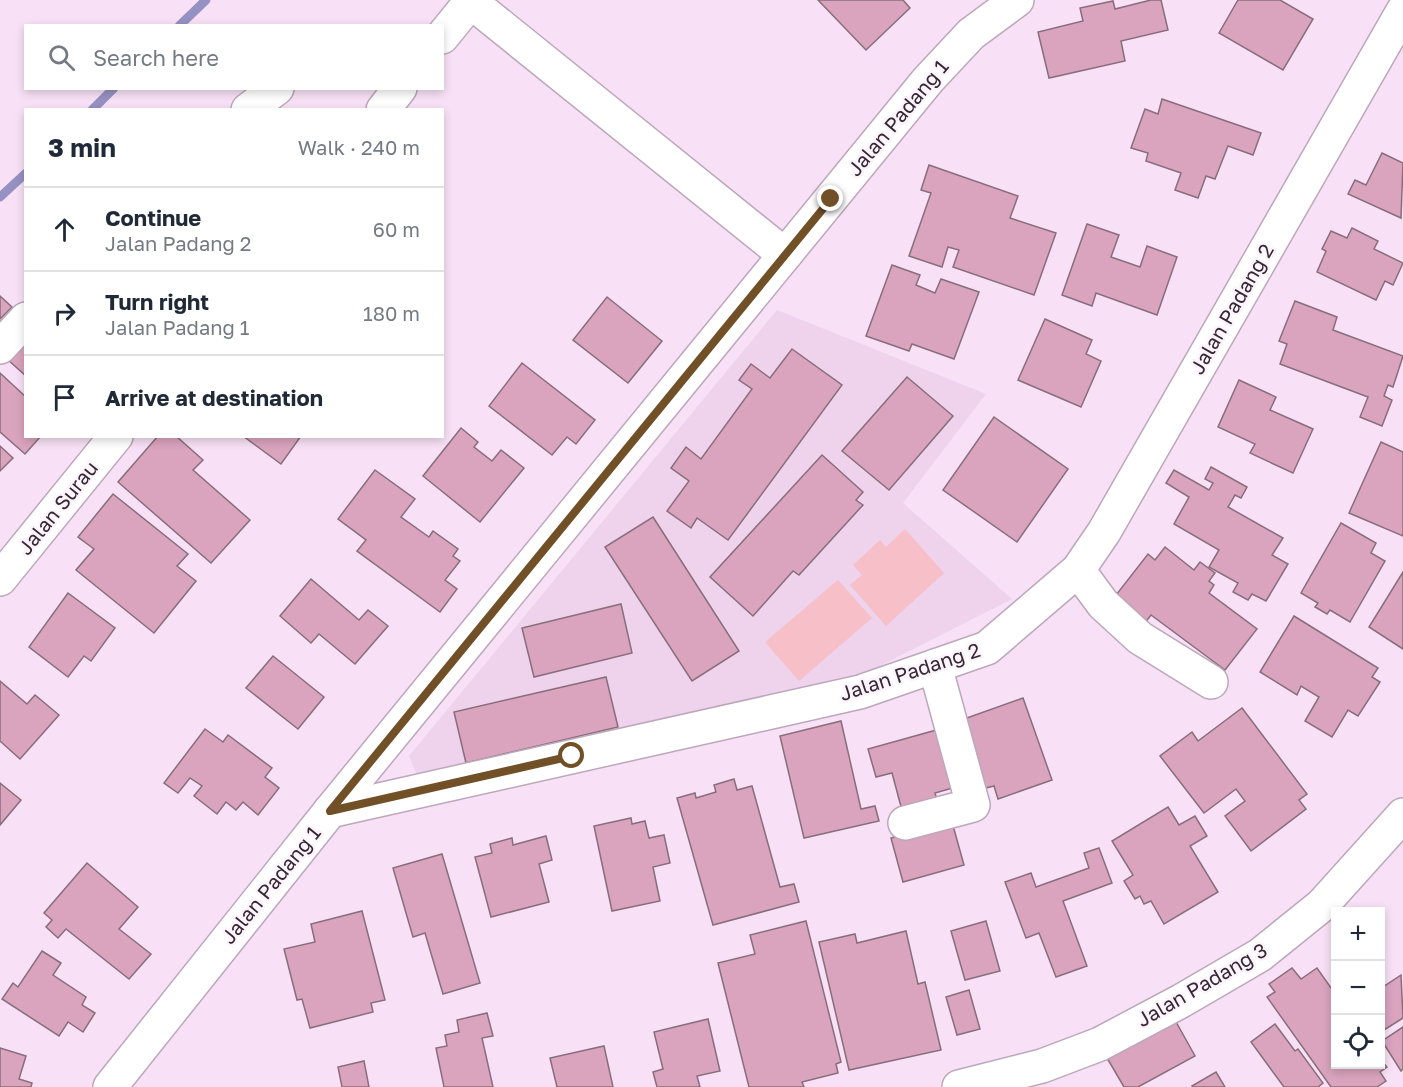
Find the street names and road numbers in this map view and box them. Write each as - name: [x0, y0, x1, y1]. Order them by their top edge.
- street label: Jalan Padang 1: [842, 54, 953, 180]
- street label: Jalan Padang 2: [1184, 239, 1278, 378]
- street label: Jalan Surau: [12, 456, 102, 559]
- street label: Jalan Padang 2: [836, 637, 983, 705]
- street label: Jalan Padang 1: [215, 820, 325, 948]
- street label: Jalan Padang 3: [1132, 937, 1271, 1031]

